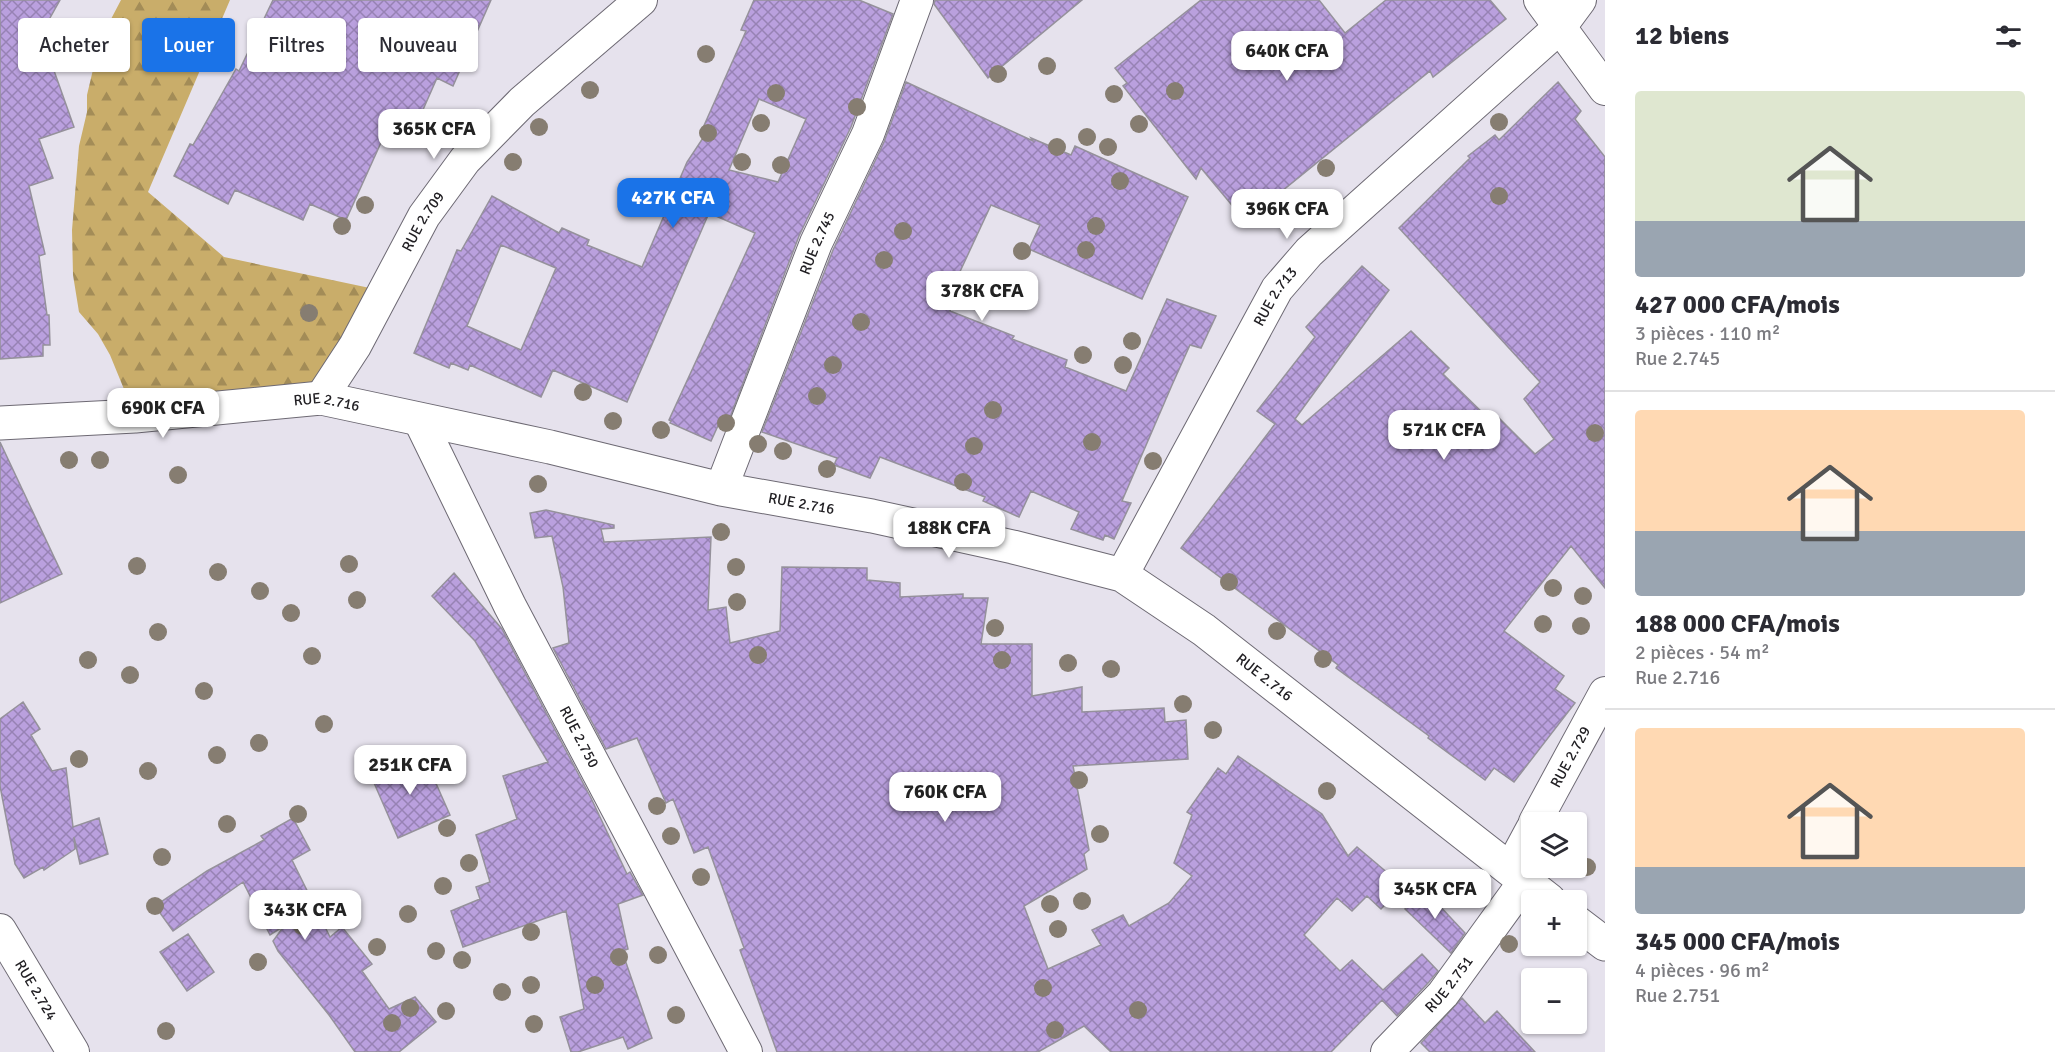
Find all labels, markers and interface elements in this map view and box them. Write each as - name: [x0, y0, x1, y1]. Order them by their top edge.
- chip: Acheter: [18, 18, 130, 72]
- chip: Louer: [142, 18, 235, 72]
- chip: Filtres: [247, 18, 346, 72]
- chip: Nouveau: [358, 18, 478, 72]
- text: 12 biens: [1635, 20, 1729, 52]
- icon: filters: [1992, 20, 2025, 53]
- pin: 640K CFA: [1225, 31, 1349, 82]
- text: 640K CFA: [1245, 38, 1329, 63]
- pin: 365K CFA: [372, 109, 496, 160]
- text: 365K CFA: [392, 116, 476, 141]
- icon: home: [1776, 130, 1884, 238]
- pin: 427K CFA: [611, 178, 735, 229]
- text: 427K CFA: [631, 185, 715, 210]
- street label: RUE 2.709: [398, 188, 448, 255]
- pin: 396K CFA: [1225, 189, 1349, 240]
- text: 396K CFA: [1245, 196, 1329, 221]
- street label: RUE 2.745: [796, 209, 839, 277]
- street label: RUE 2.713: [1250, 263, 1301, 329]
- pin: 378K CFA: [920, 271, 1044, 322]
- text: 378K CFA: [940, 278, 1024, 303]
- text: 427 000 CFA/mois: [1635, 289, 1840, 321]
- text: 3 pièces · 110 m²: [1635, 321, 1780, 346]
- text: Rue 2.745: [1635, 346, 1720, 371]
- pin: 690K CFA: [101, 388, 225, 439]
- street label: RUE 2.716: [293, 389, 361, 415]
- text: 690K CFA: [121, 395, 205, 420]
- pin: 571K CFA: [1382, 410, 1506, 461]
- text: 571K CFA: [1402, 417, 1486, 442]
- icon: home: [1776, 449, 1884, 557]
- street label: RUE 2.716: [767, 489, 836, 518]
- pin: 188K CFA: [887, 508, 1011, 559]
- text: 188K CFA: [907, 515, 991, 540]
- text: 188 000 CFA/mois: [1635, 608, 1840, 640]
- text: 2 pièces · 54 m²: [1635, 640, 1770, 665]
- street label: RUE 2.716: [1232, 649, 1296, 705]
- text: Rue 2.716: [1635, 665, 1720, 690]
- street label: RUE 2.750: [556, 703, 603, 771]
- street label: RUE 2.729: [1546, 723, 1594, 791]
- pin: 251K CFA: [348, 745, 472, 796]
- text: 251K CFA: [368, 752, 452, 777]
- icon: home: [1776, 767, 1884, 875]
- pin: 760K CFA: [883, 772, 1007, 823]
- text: 760K CFA: [903, 779, 987, 804]
- map controls: [1521, 812, 1587, 1034]
- button: layers: [1521, 812, 1587, 878]
- pin: 345K CFA: [1373, 869, 1497, 920]
- text: 345K CFA: [1393, 876, 1477, 901]
- pin: 343K CFA: [243, 890, 367, 941]
- button: +: [1521, 890, 1587, 956]
- text: 343K CFA: [263, 897, 347, 922]
- text: 345 000 CFA/mois: [1635, 926, 1840, 958]
- street label: RUE 2.751: [1421, 952, 1477, 1016]
- street label: RUE 2.724: [11, 957, 61, 1023]
- text: 4 pièces · 96 m²: [1635, 958, 1770, 983]
- button: −: [1521, 968, 1587, 1034]
- text: Rue 2.751: [1635, 983, 1720, 1008]

